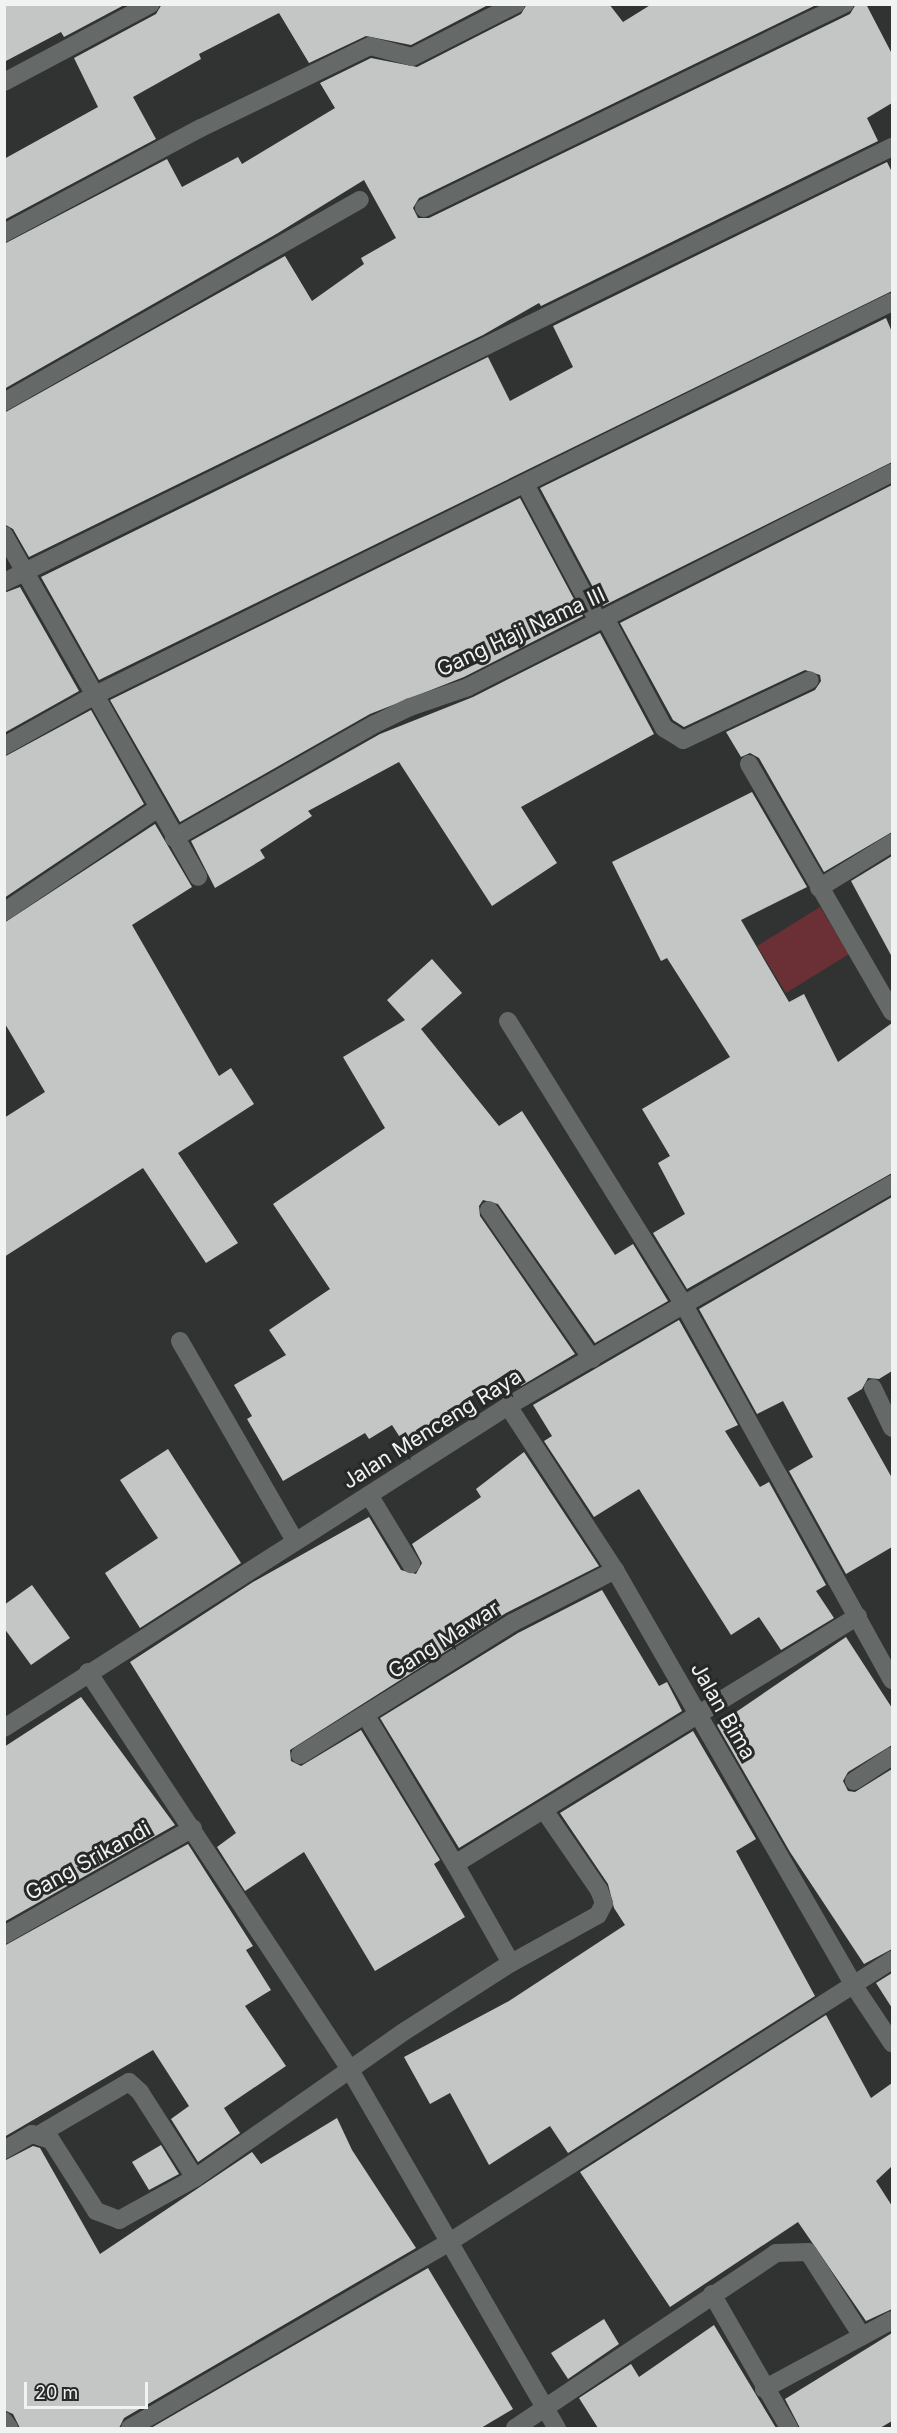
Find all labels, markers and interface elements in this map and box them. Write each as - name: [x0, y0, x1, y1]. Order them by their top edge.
- street label: Gang Haji Nama III: [433, 582, 609, 682]
- street label: Jalan Menceng Raya: [338, 1364, 526, 1494]
- street label: Gang Mawar: [384, 1596, 504, 1684]
- street label: Jalan Bima: [685, 1658, 761, 1764]
- street label: Gang Srikandi: [21, 1816, 155, 1906]
- scale bar: [27, 2370, 152, 2408]
- text: 20 m: [35, 2382, 78, 2403]

